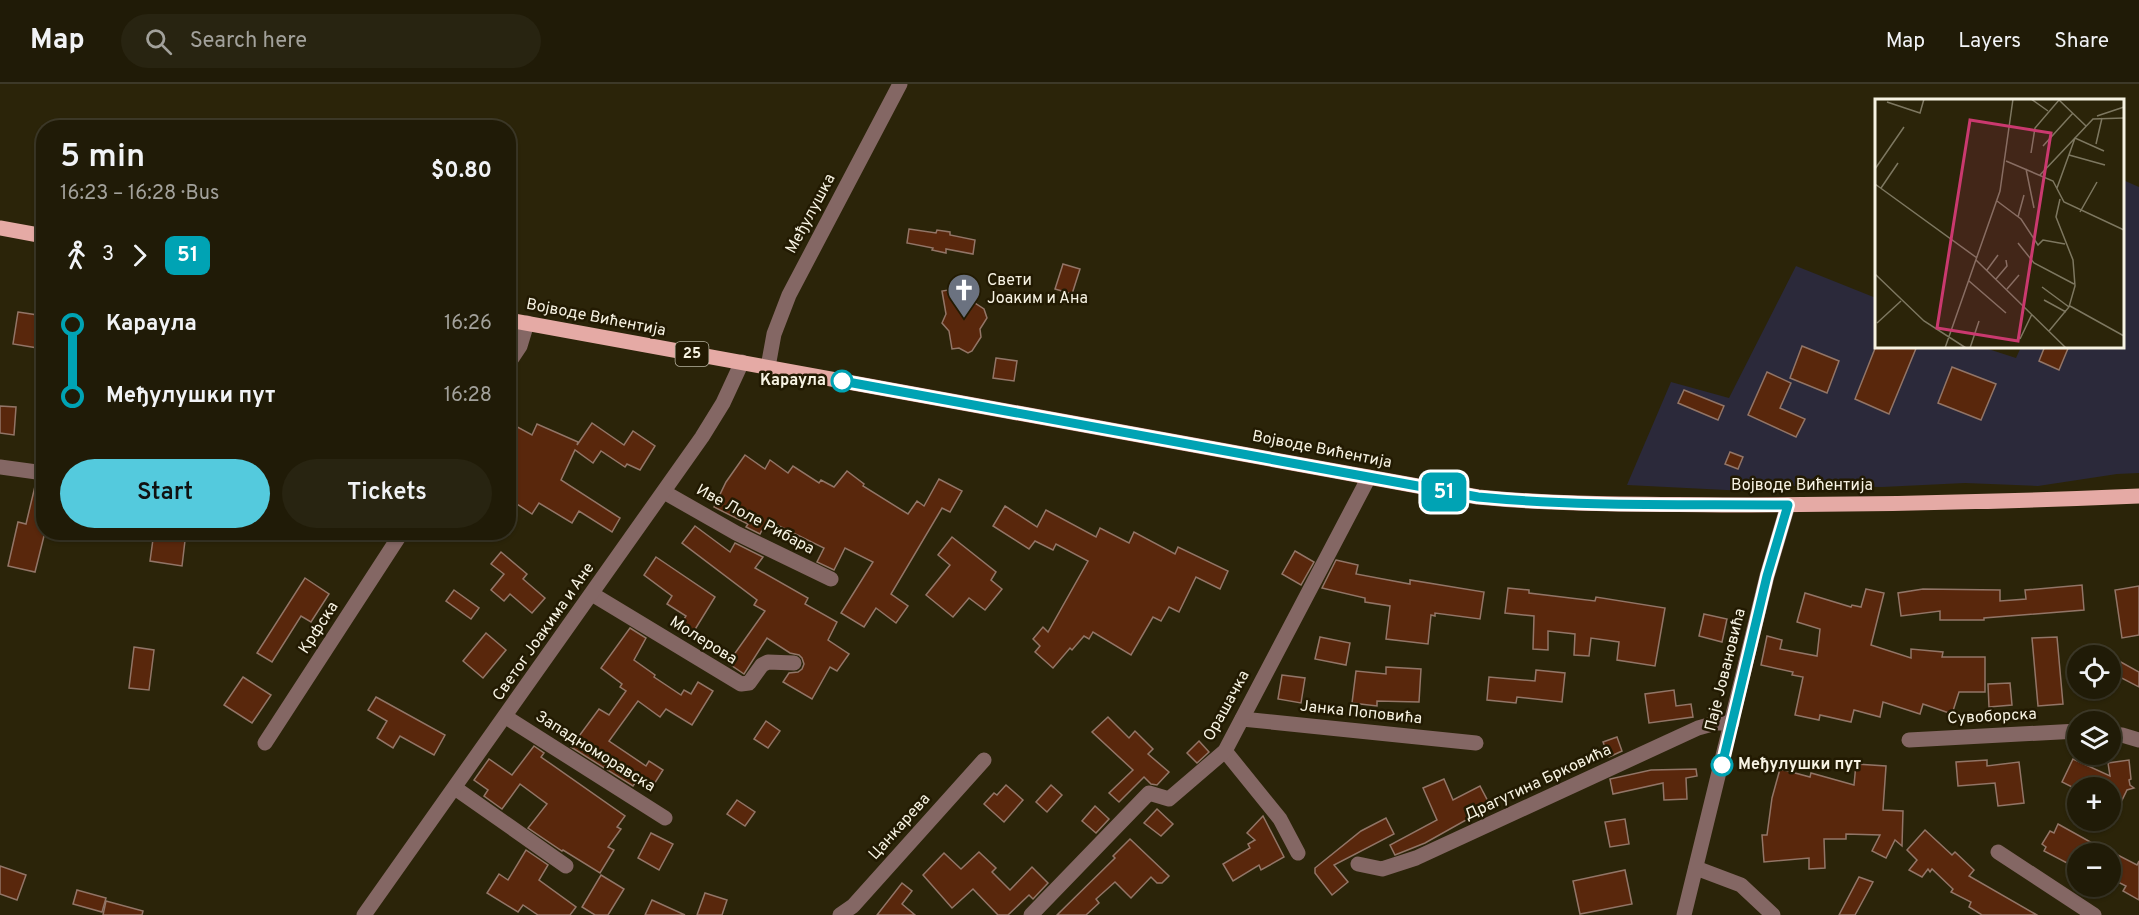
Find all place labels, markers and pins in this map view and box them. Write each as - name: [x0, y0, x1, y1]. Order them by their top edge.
- place label: Свети Јоаким и Ана: [987, 271, 1088, 309]
- church icon: Свети Јоаким и Ана: [946, 272, 982, 319]
- marker: Караула: [831, 370, 853, 392]
- place label: Караула: [760, 371, 826, 391]
- marker: Међулушки пут: [1711, 754, 1733, 776]
- place label: Међулушки пут: [1738, 755, 1862, 775]

